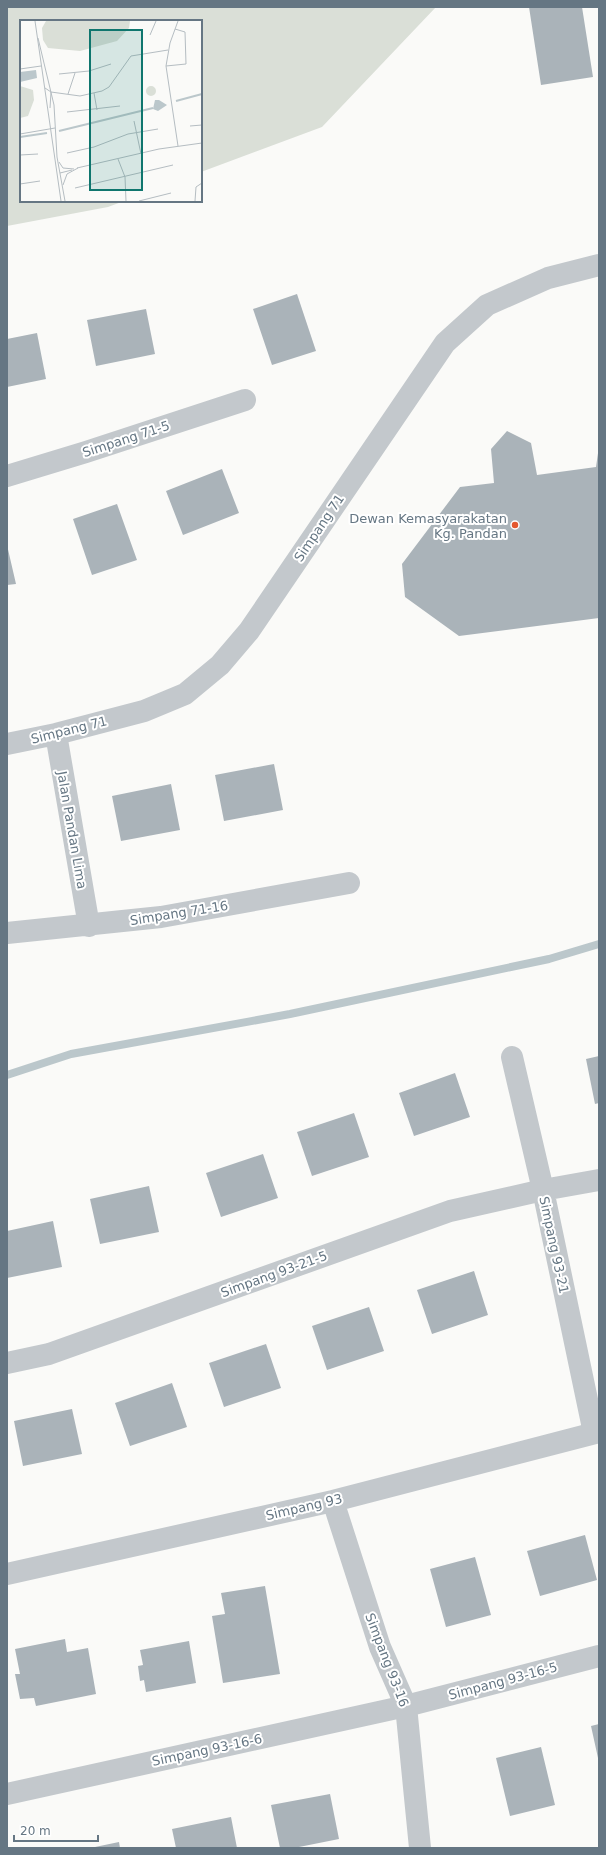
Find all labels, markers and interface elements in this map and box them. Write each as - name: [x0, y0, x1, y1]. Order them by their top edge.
- inset map: [20, 20, 202, 202]
- street label: Simpang 71-5: [80, 418, 172, 460]
- street label: Simpang 71: [291, 492, 347, 564]
- place label: Dewan Kemasyarakatan Kg. Pandan: [349, 511, 507, 541]
- marker: Dewan Kemasyarakatan Kg. Pandan: [510, 520, 520, 530]
- street label: Simpang 71: [29, 713, 109, 747]
- street label: Jalan Pandan Lima: [54, 769, 90, 890]
- street label: Simpang 71-16: [129, 898, 229, 928]
- street label: Simpang 93-21: [536, 1195, 572, 1295]
- street label: Simpang 93-21-5: [219, 1248, 329, 1300]
- street label: Simpang 93: [264, 1491, 344, 1523]
- street label: Simpang 93-16: [362, 1611, 412, 1709]
- street label: Simpang 93-16-5: [447, 1659, 559, 1703]
- street label: Simpang 93-16-6: [151, 1731, 263, 1769]
- scale bar: [14, 1817, 98, 1843]
- text: 20 m: [20, 1824, 51, 1838]

